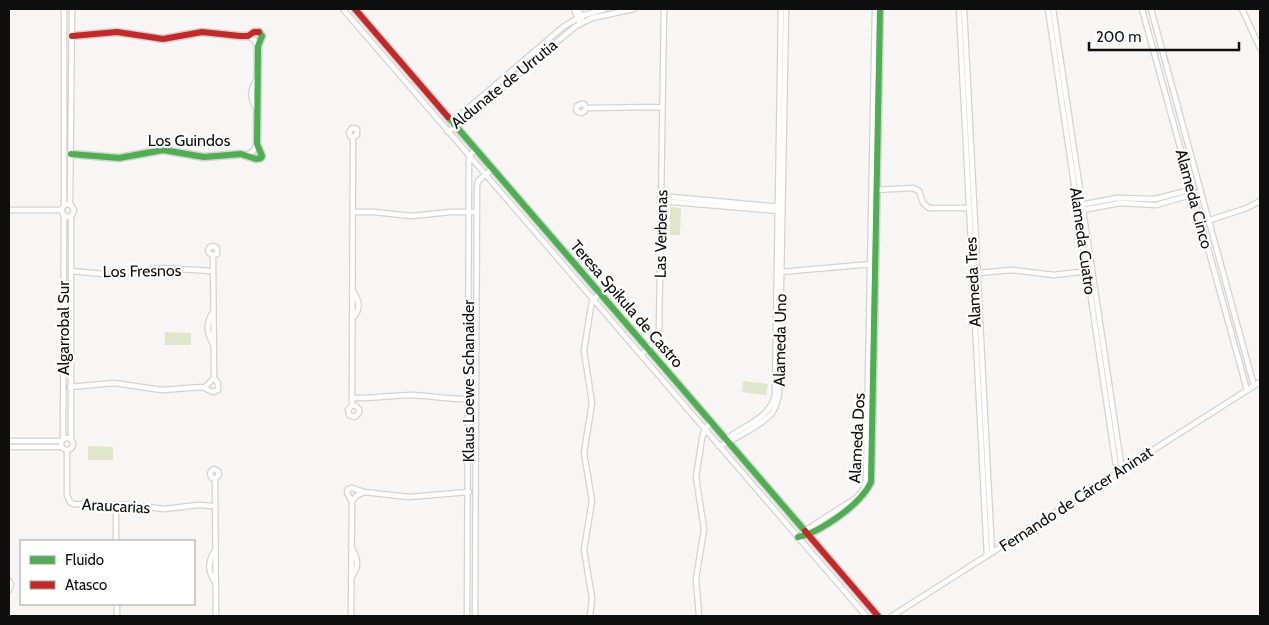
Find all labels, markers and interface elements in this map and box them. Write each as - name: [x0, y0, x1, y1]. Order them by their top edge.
- scale bar: [1089, 20, 1239, 52]
- text: 200 m: [1096, 28, 1141, 46]
- street label: Aldunate de Urrutia: [447, 35, 561, 133]
- street label: Los Guindos: [148, 131, 231, 150]
- street label: Alameda Cinco: [1172, 147, 1216, 251]
- street label: Alameda Cuatro: [1066, 186, 1100, 296]
- street label: Las Verbenas: [651, 189, 671, 278]
- street label: Teresa Spikula de Castro: [567, 236, 688, 372]
- street label: Alameda Tres: [961, 236, 985, 328]
- street label: Los Fresnos: [103, 261, 182, 281]
- street label: Algarrobal Sur: [54, 280, 73, 375]
- street label: Alameda Uno: [770, 293, 790, 386]
- street label: Klaus Loewe Schanaider: [459, 299, 478, 462]
- street label: Alameda Dos: [845, 392, 869, 484]
- street label: Fernando de Cárcer Aninat: [996, 442, 1157, 556]
- street label: Araucarias: [81, 495, 151, 517]
- legend: [20, 540, 195, 605]
- text: Fluido: [65, 551, 104, 569]
- text: Atasco: [65, 576, 107, 594]

